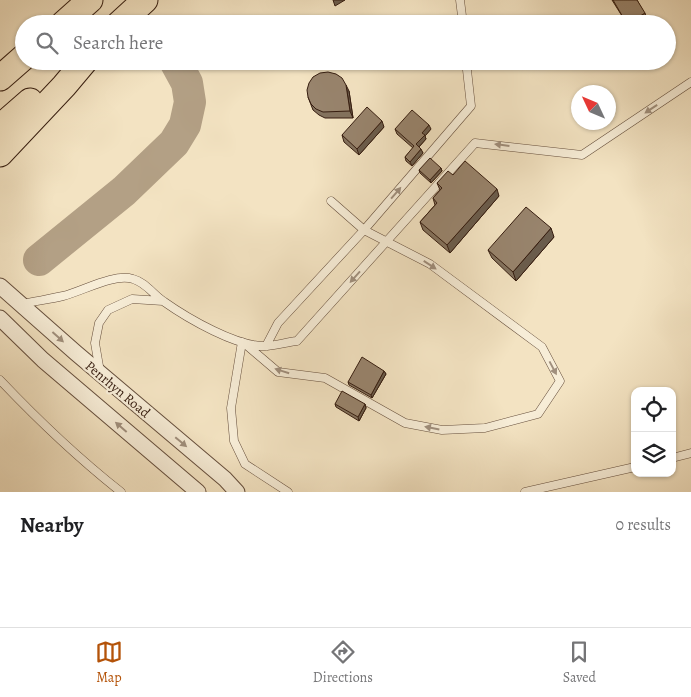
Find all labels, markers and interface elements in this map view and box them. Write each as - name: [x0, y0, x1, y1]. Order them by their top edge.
- search box: [15, 15, 676, 70]
- icon: search: [33, 29, 61, 57]
- text: Search here: [73, 30, 163, 56]
- north arrow: [571, 85, 616, 130]
- one-way arrow: [644, 104, 657, 114]
- one-way arrow: [494, 141, 510, 149]
- one-way arrow: [390, 187, 402, 199]
- one-way arrow: [424, 260, 437, 269]
- one-way arrow: [349, 271, 361, 283]
- one-way arrow: [51, 331, 63, 343]
- street label: Penrhyn Road: [81, 357, 155, 422]
- one-way arrow: [549, 361, 557, 375]
- one-way arrow: [274, 366, 289, 374]
- map controls: [631, 387, 676, 477]
- button: locate: [631, 387, 676, 432]
- one-way arrow: [116, 421, 128, 433]
- one-way arrow: [424, 424, 439, 432]
- button: layers: [631, 432, 676, 477]
- one-way arrow: [175, 437, 188, 448]
- text: Nearby: [20, 511, 83, 539]
- text: 0 results: [615, 514, 671, 536]
- tab: Map: [95, 638, 123, 687]
- tab: Directions: [313, 638, 373, 687]
- tab: Saved: [563, 638, 596, 687]

